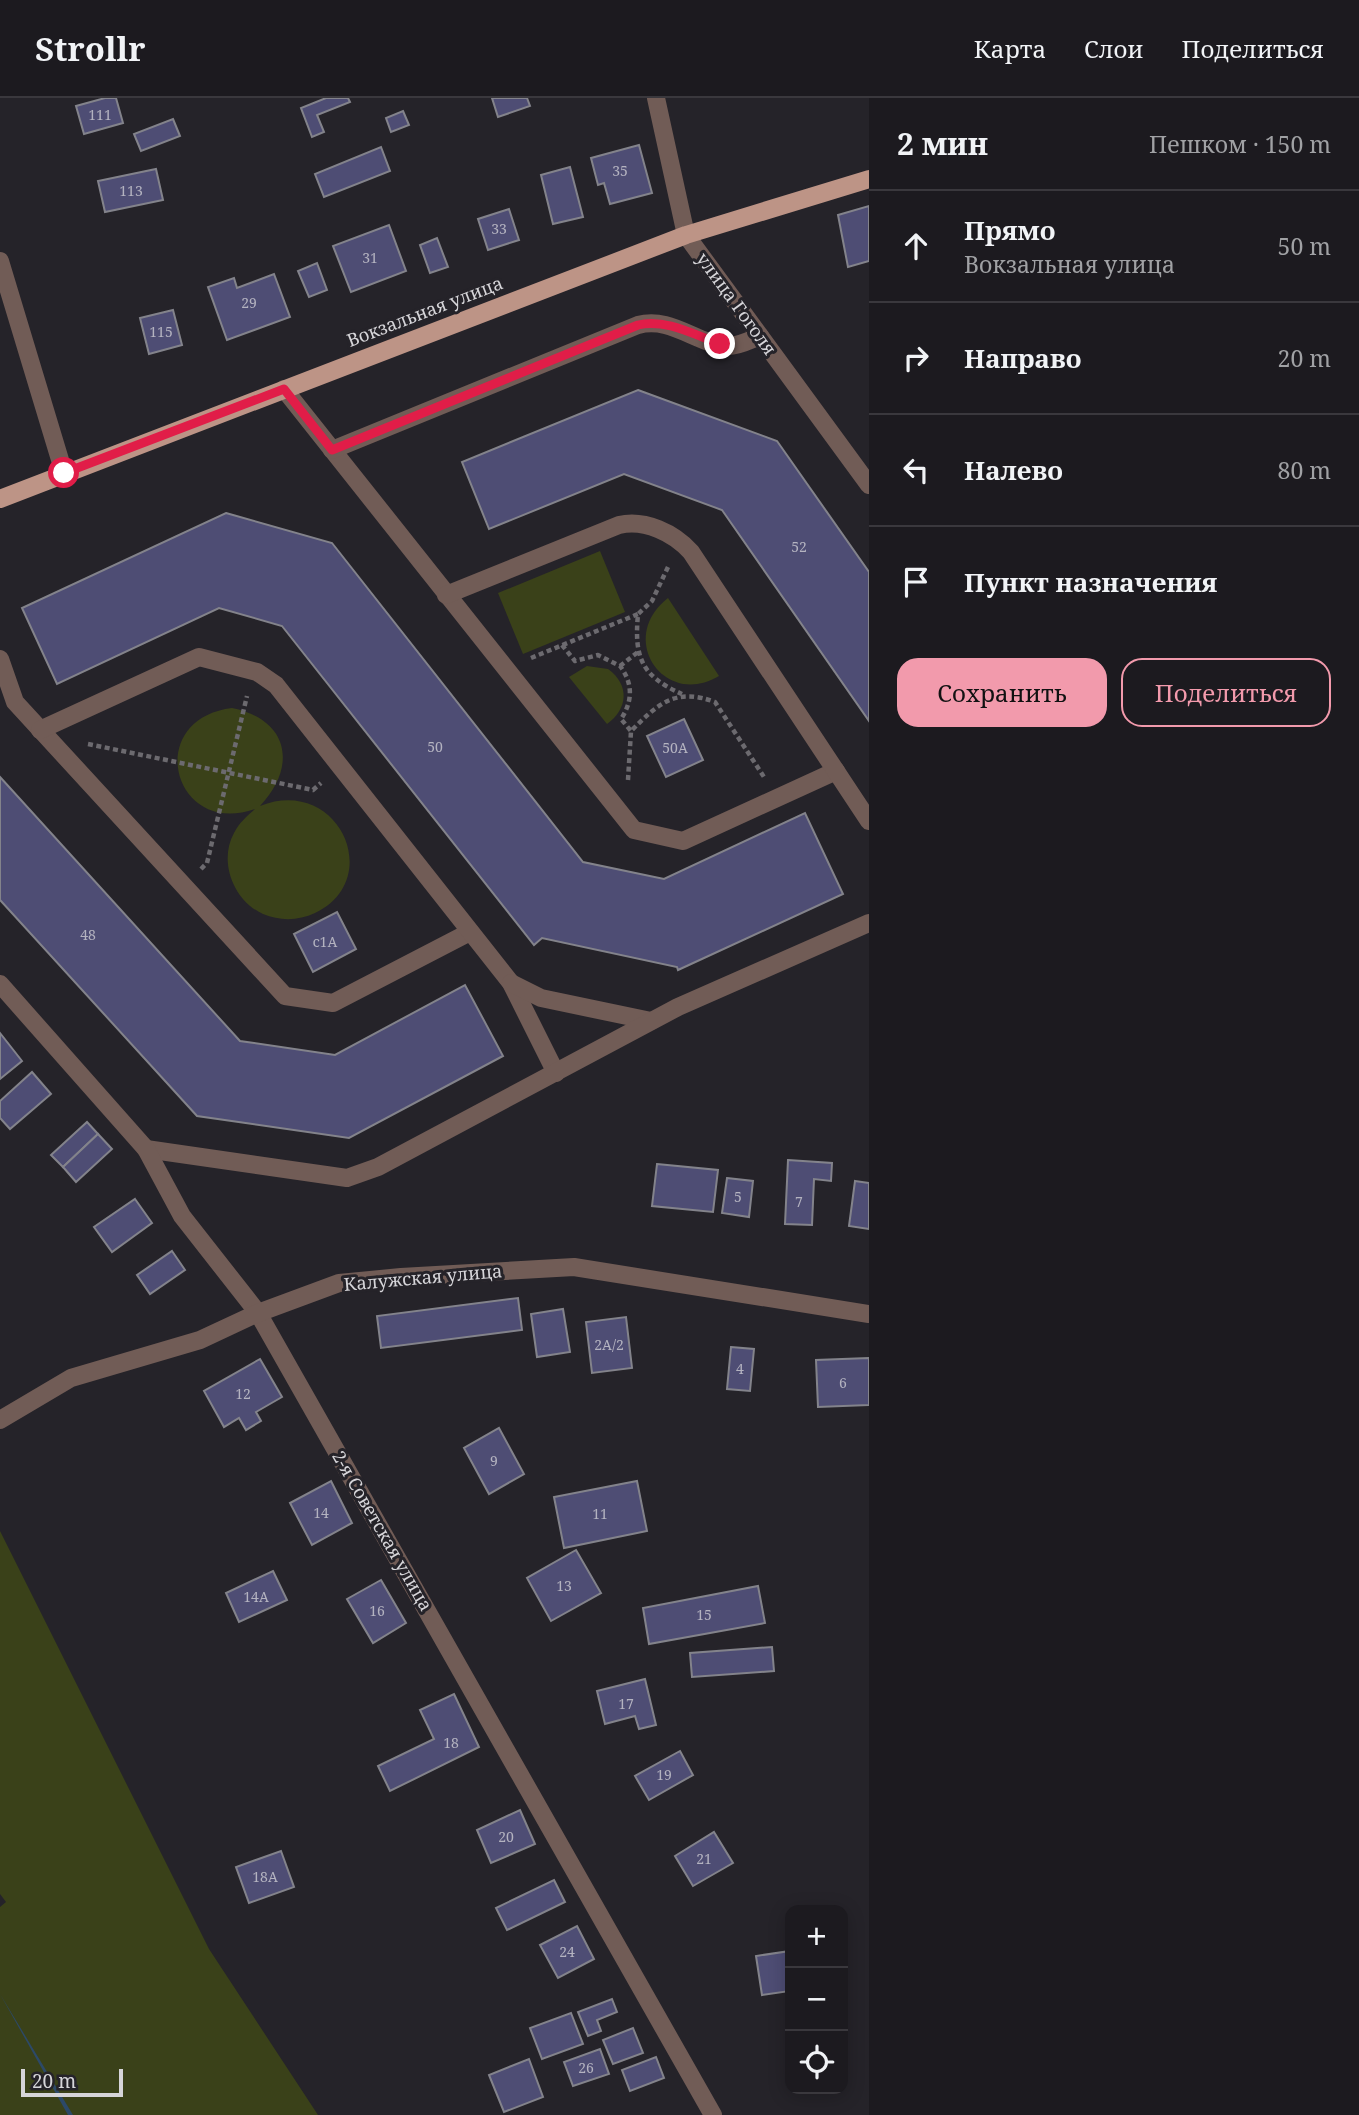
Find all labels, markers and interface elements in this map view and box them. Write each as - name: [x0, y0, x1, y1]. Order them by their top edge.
- text: Strollr: [35, 26, 145, 71]
- text: Карта: [974, 32, 1046, 65]
- text: Слои: [1084, 32, 1144, 65]
- text: Поделиться: [1182, 32, 1324, 65]
- house number: 111: [88, 105, 112, 124]
- text: 2 мин: [897, 123, 988, 164]
- text: Пешком · 150 m: [1149, 128, 1331, 160]
- house number: 35: [612, 161, 628, 180]
- house number: 113: [119, 181, 143, 200]
- text: Прямо: [964, 212, 1055, 248]
- house number: 33: [491, 219, 507, 238]
- icon: ahead: [897, 227, 935, 265]
- text: 50 m: [1278, 230, 1331, 262]
- street label: улица Гоголя: [692, 247, 782, 359]
- house number: 31: [362, 248, 378, 267]
- text: Вокзальная улица: [964, 248, 1175, 280]
- street label: Вокзальная улица: [343, 270, 506, 352]
- house number: 29: [241, 293, 257, 312]
- house number: 115: [149, 322, 173, 341]
- route end: [704, 328, 735, 359]
- icon: right: [897, 339, 935, 377]
- text: Направо: [964, 340, 1082, 376]
- text: 20 m: [1278, 342, 1331, 374]
- icon: left: [897, 451, 935, 489]
- text: Налево: [964, 452, 1063, 488]
- text: 80 m: [1278, 454, 1331, 486]
- route start: [48, 457, 79, 488]
- house number: 52: [791, 537, 807, 556]
- icon: arrive: [897, 563, 935, 601]
- text: Пункт назначения: [964, 564, 1217, 600]
- button: Сохранить: [897, 658, 1107, 727]
- button: Поделиться: [1121, 658, 1331, 727]
- house number: 50: [427, 737, 443, 756]
- house number: 50А: [662, 738, 688, 757]
- house number: 48: [80, 925, 96, 944]
- house number: с1А: [313, 932, 337, 951]
- house number: 5: [734, 1187, 742, 1206]
- house number: 7: [795, 1192, 803, 1211]
- street label: Калужская улица: [343, 1258, 503, 1296]
- house number: 2А/2: [594, 1335, 624, 1354]
- house number: 4: [736, 1359, 744, 1378]
- house number: 6: [839, 1373, 847, 1392]
- house number: 12: [235, 1384, 251, 1403]
- street label: 2-я Советская улица: [327, 1446, 439, 1615]
- house number: 9: [490, 1451, 498, 1470]
- house number: 14: [313, 1503, 329, 1522]
- house number: 11: [592, 1504, 608, 1523]
- house number: 13: [556, 1576, 572, 1595]
- house number: 14А: [243, 1587, 269, 1606]
- house number: 16: [369, 1601, 385, 1620]
- house number: 15: [696, 1605, 712, 1624]
- house number: 17: [618, 1694, 634, 1713]
- house number: 18: [443, 1733, 459, 1752]
- house number: 19: [656, 1765, 672, 1784]
- house number: 20: [498, 1827, 514, 1846]
- house number: 21: [696, 1849, 712, 1868]
- house number: 18А: [252, 1867, 278, 1886]
- map controls: [785, 1905, 848, 2094]
- button: +: [785, 1905, 848, 1968]
- house number: 24: [559, 1942, 575, 1961]
- button: −: [785, 1968, 848, 2031]
- button: locate: [785, 2031, 848, 2094]
- house number: 26: [578, 2058, 594, 2077]
- scale bar: [21, 2066, 122, 2098]
- text: 20 m: [32, 2068, 76, 2094]

